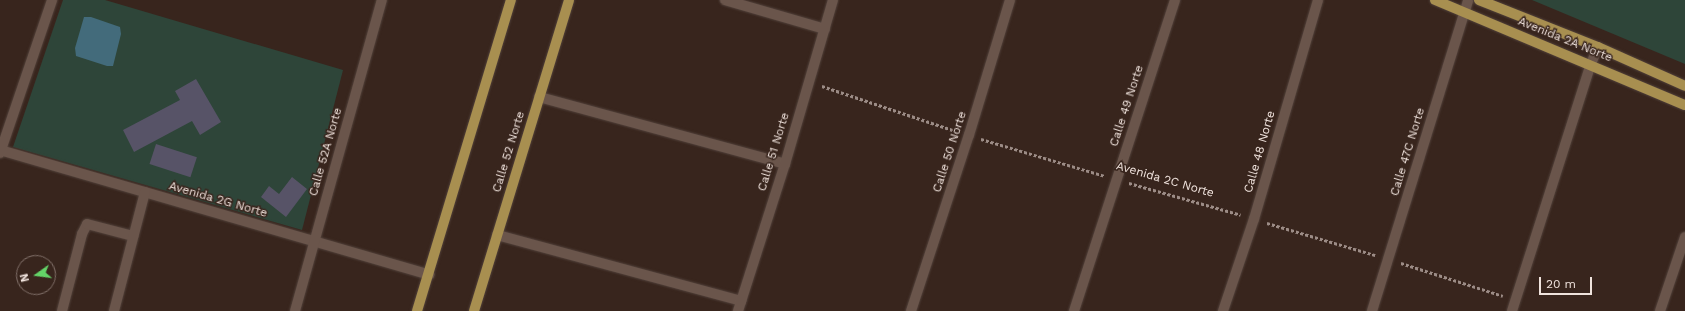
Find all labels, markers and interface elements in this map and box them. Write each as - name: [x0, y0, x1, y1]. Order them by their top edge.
- street label: Avenida 2A Norte: [1515, 14, 1615, 66]
- street label: Calle 49 Norte: [1107, 64, 1147, 148]
- street label: Calle 52A Norte: [306, 106, 346, 198]
- street label: Calle 47C Norte: [1388, 106, 1428, 198]
- street label: Calle 48 Norte: [1241, 109, 1279, 195]
- street label: Calle 52 Norte: [490, 110, 528, 194]
- street label: Calle 50 Norte: [930, 110, 970, 194]
- street label: Calle 51 Norte: [755, 111, 793, 193]
- street label: Avenida 2C Norte: [1114, 159, 1216, 201]
- street label: Avenida 2G Norte: [167, 179, 269, 221]
- north arrow: [16, 255, 56, 295]
- scale bar: [1541, 269, 1594, 295]
- text: N: [18, 272, 32, 283]
- text: 20 m: [1546, 277, 1576, 291]

